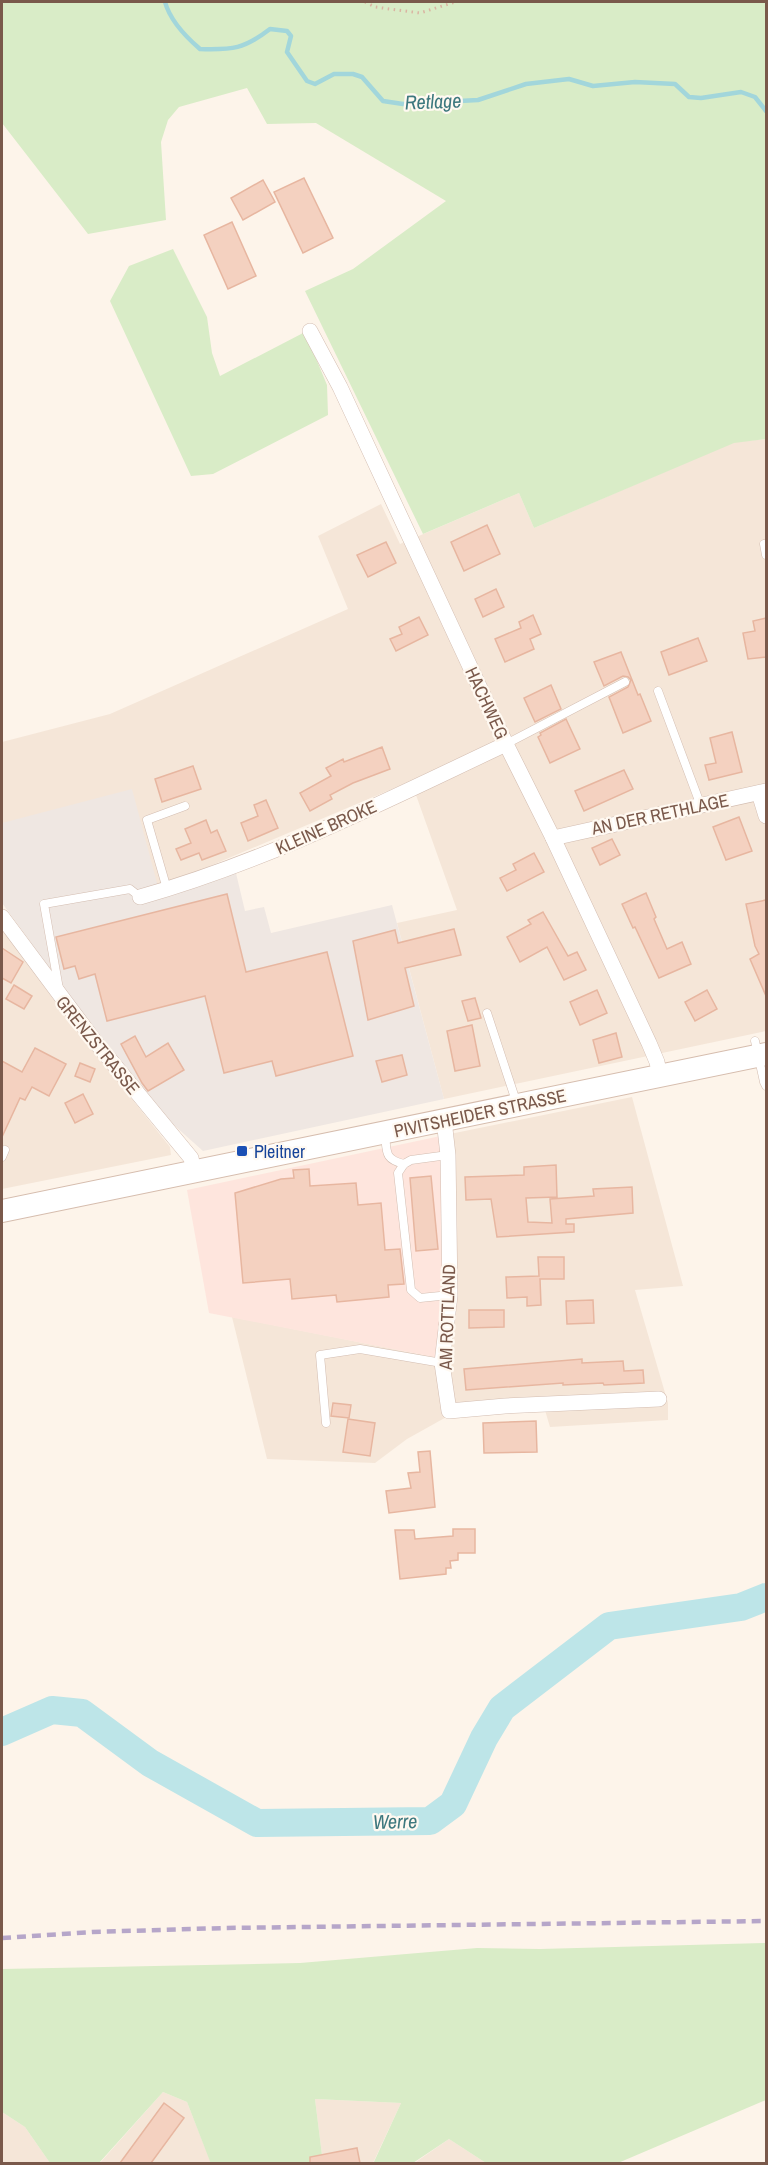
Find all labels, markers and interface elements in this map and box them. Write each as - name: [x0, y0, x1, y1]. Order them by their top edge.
- water label: Retlage: [404, 87, 462, 115]
- street label: HACHWEG: [459, 663, 515, 743]
- street label: AN DER RETHLAGE: [588, 787, 731, 841]
- street label: KLEINE BROKE: [271, 794, 381, 860]
- street label: GRENZSTRASSE: [50, 990, 146, 1100]
- street label: PIVITSHEIDER STRASSE: [392, 1083, 568, 1143]
- place label: Pleitner: [254, 1139, 305, 1164]
- marker: Pleitner: [235, 1144, 249, 1158]
- street label: AM ROTTLAND: [433, 1264, 461, 1371]
- water label: Werre: [373, 1807, 417, 1835]

